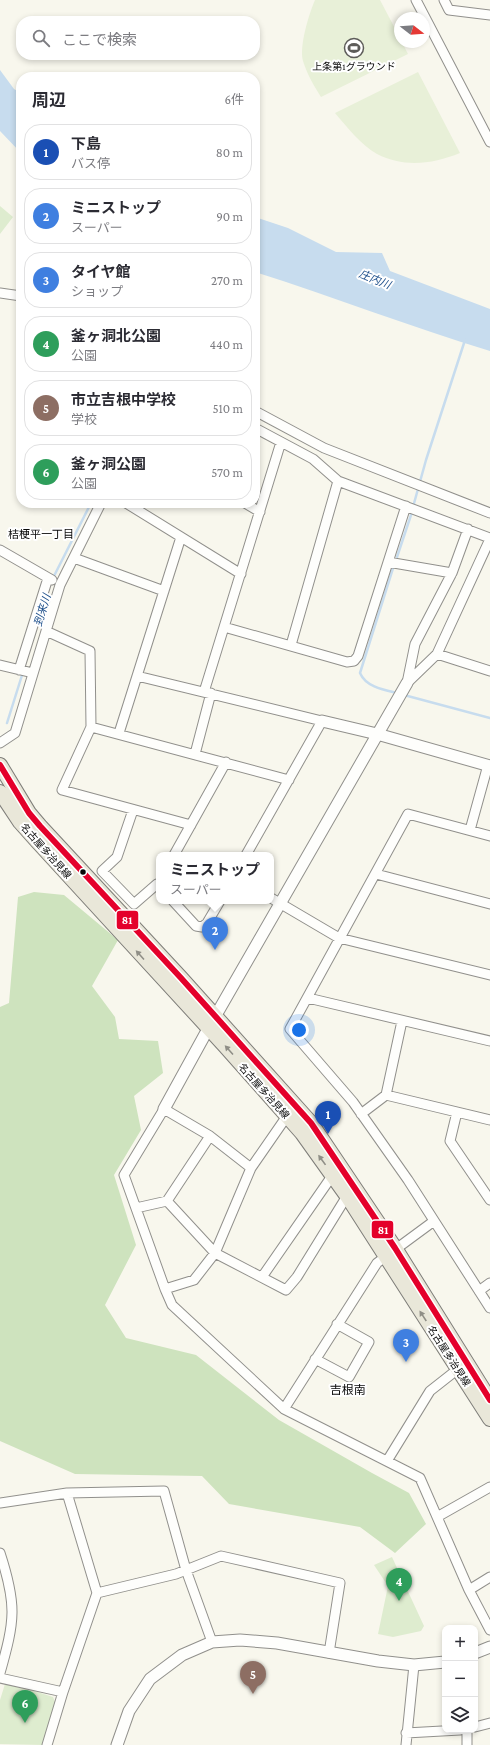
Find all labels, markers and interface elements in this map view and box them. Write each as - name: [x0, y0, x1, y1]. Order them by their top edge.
- north arrow: [394, 12, 430, 48]
- search box: [16, 16, 260, 60]
- icon: search: [30, 27, 52, 49]
- text: ここで検索: [62, 32, 137, 48]
- sports icon: 上条第1グラウンド: [343, 37, 365, 59]
- place label: 上条第1グラウンド: [312, 61, 396, 72]
- text: 周辺: [32, 91, 66, 110]
- text: 6件: [224, 92, 244, 107]
- text: 下島: [71, 136, 101, 152]
- text: 1: [44, 145, 48, 160]
- text: 80 m: [216, 145, 243, 160]
- text: バス停: [71, 156, 110, 171]
- text: ミニストップ: [71, 200, 161, 216]
- text: 2: [43, 209, 49, 224]
- text: 90 m: [216, 209, 243, 224]
- text: スーパー: [71, 220, 123, 235]
- text: タイヤ館: [71, 264, 131, 280]
- water label: 庄内川: [357, 267, 393, 291]
- text: 3: [43, 273, 49, 288]
- text: 270 m: [211, 273, 243, 288]
- text: ショップ: [71, 284, 123, 299]
- text: 釜ヶ洞北公園: [71, 328, 161, 344]
- text: 4: [42, 337, 50, 352]
- text: 440 m: [209, 337, 243, 352]
- text: 公園: [71, 348, 97, 363]
- text: 市立吉根中学校: [71, 392, 176, 408]
- text: 5: [43, 401, 49, 416]
- text: 510 m: [212, 401, 243, 416]
- text: 学校: [71, 412, 97, 427]
- text: 釜ヶ洞公園: [71, 456, 146, 472]
- text: 6: [42, 465, 50, 480]
- text: 570 m: [211, 465, 243, 480]
- text: 公園: [71, 476, 97, 491]
- district label: 桔梗平一丁目: [8, 528, 74, 540]
- water label: 到来川: [31, 592, 53, 628]
- street label: 名古屋多治見線: [18, 821, 74, 881]
- popup: [156, 852, 274, 904]
- text: ミニストップ: [170, 862, 260, 878]
- unlabelled marker: [78, 867, 88, 877]
- text: スーパー: [170, 882, 222, 897]
- line badge: 81: [116, 910, 139, 930]
- text: 81: [122, 914, 132, 926]
- pin: 2: [202, 917, 228, 950]
- one-way arrow: [136, 950, 145, 960]
- your location: [289, 1020, 309, 1040]
- one-way arrow: [224, 1045, 233, 1056]
- street label: 名古屋多治見線: [236, 1061, 292, 1121]
- pin: 1: [315, 1101, 341, 1134]
- one-way arrow: [318, 1155, 326, 1166]
- line badge: 81: [371, 1220, 394, 1239]
- text: 81: [378, 1224, 388, 1236]
- one-way arrow: [419, 1311, 427, 1321]
- street label: 名古屋多治見線: [425, 1324, 473, 1388]
- pin: 3: [393, 1329, 419, 1362]
- district label: 吉根南: [330, 1383, 366, 1397]
- pin: 4: [386, 1568, 412, 1601]
- map controls: [442, 1625, 478, 1733]
- button: +: [442, 1625, 478, 1661]
- pin: 5: [240, 1661, 266, 1694]
- button: −: [442, 1661, 478, 1697]
- pin: 6: [12, 1690, 38, 1723]
- button: layers: [442, 1697, 478, 1733]

